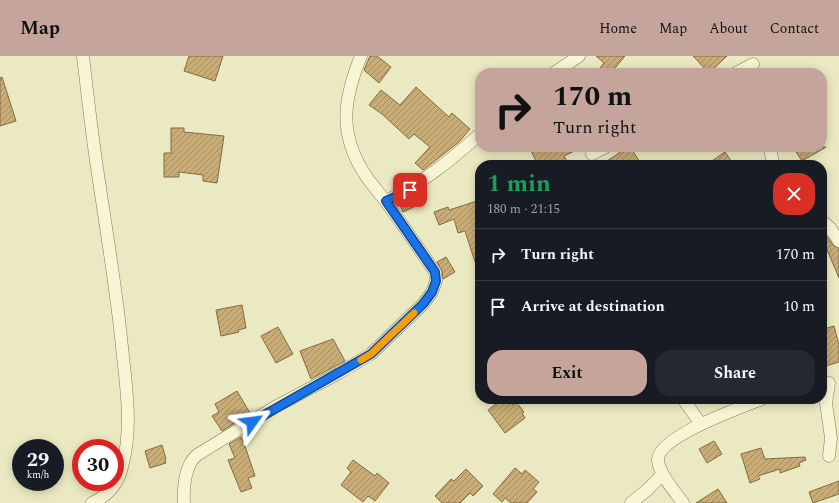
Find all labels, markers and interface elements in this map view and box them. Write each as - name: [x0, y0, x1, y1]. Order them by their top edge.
- text: Map: [20, 14, 60, 43]
- text: Home: [599, 18, 637, 39]
- text: Map: [659, 18, 687, 39]
- text: About: [709, 18, 748, 39]
- text: Contact: [770, 18, 819, 39]
- text: 170 m: [553, 75, 632, 118]
- icon: right: [487, 84, 539, 136]
- text: Turn right: [553, 114, 636, 141]
- text: 1 min: [487, 166, 551, 202]
- pin: [393, 173, 427, 207]
- button: close: [773, 173, 815, 215]
- icon: arrive: [399, 179, 421, 201]
- text: 180 m · 21:15: [487, 199, 560, 219]
- text: Turn right: [521, 243, 594, 266]
- text: 170 m: [776, 243, 815, 266]
- icon: right: [487, 244, 509, 266]
- text: Arrive at destination: [521, 295, 665, 318]
- text: 10 m: [783, 295, 815, 318]
- icon: arrive: [487, 296, 509, 318]
- button: Exit: [487, 350, 647, 396]
- button: Share: [655, 350, 815, 396]
- position arrow: [231, 401, 273, 443]
- speed limit sign: 30: [72, 439, 124, 491]
- text: 29: [27, 445, 49, 475]
- text: km/h: [27, 467, 49, 483]

